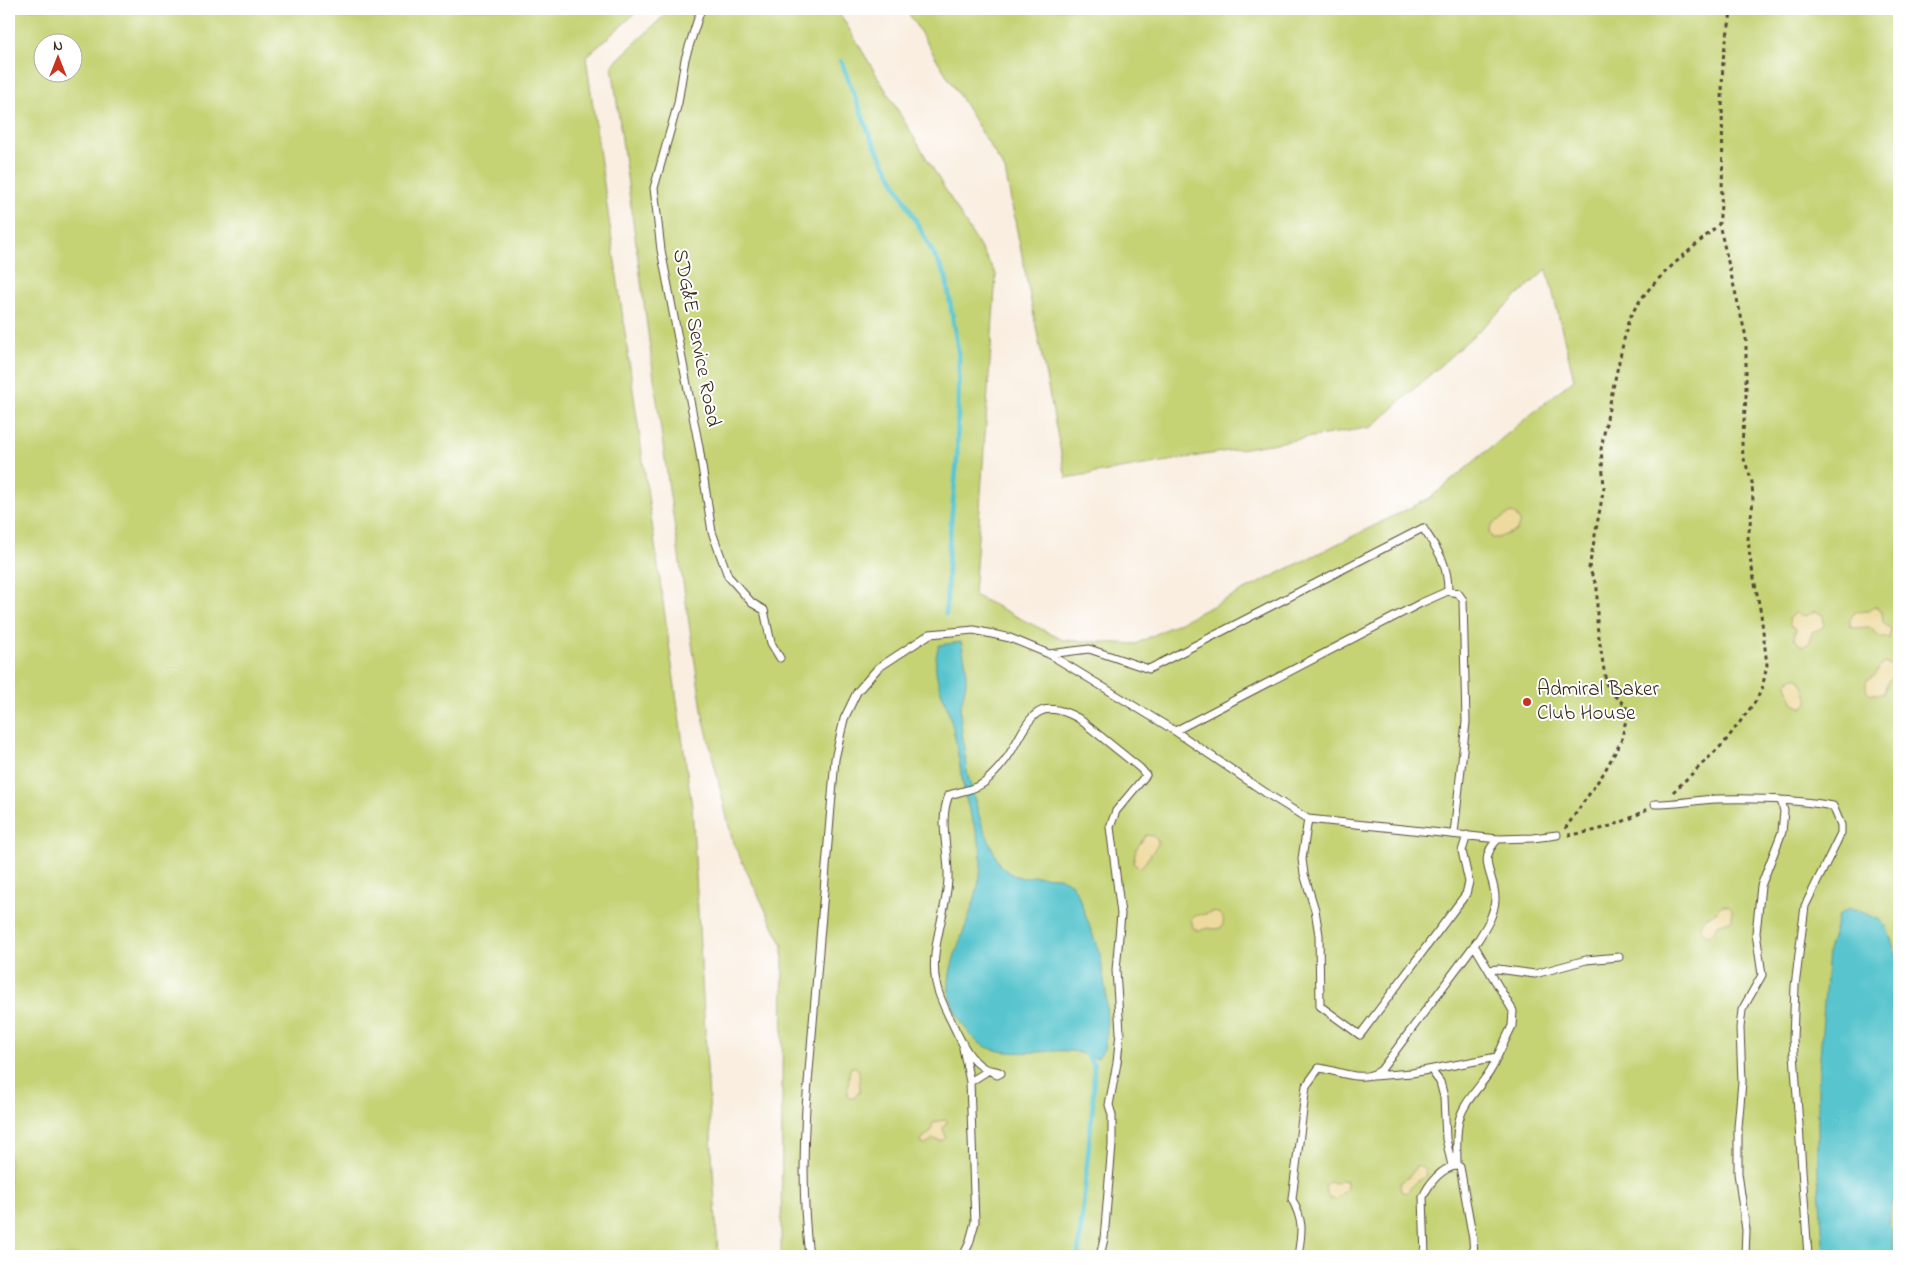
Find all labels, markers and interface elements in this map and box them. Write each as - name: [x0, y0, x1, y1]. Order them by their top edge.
- north arrow: [32, 32, 82, 82]
- text: N: [53, 36, 63, 57]
- street label: SDG&E Service Road: [664, 246, 728, 430]
- place label: Admiral Baker Club House: [1537, 675, 1660, 729]
- marker: Admiral Baker Club House: [1521, 696, 1533, 708]

